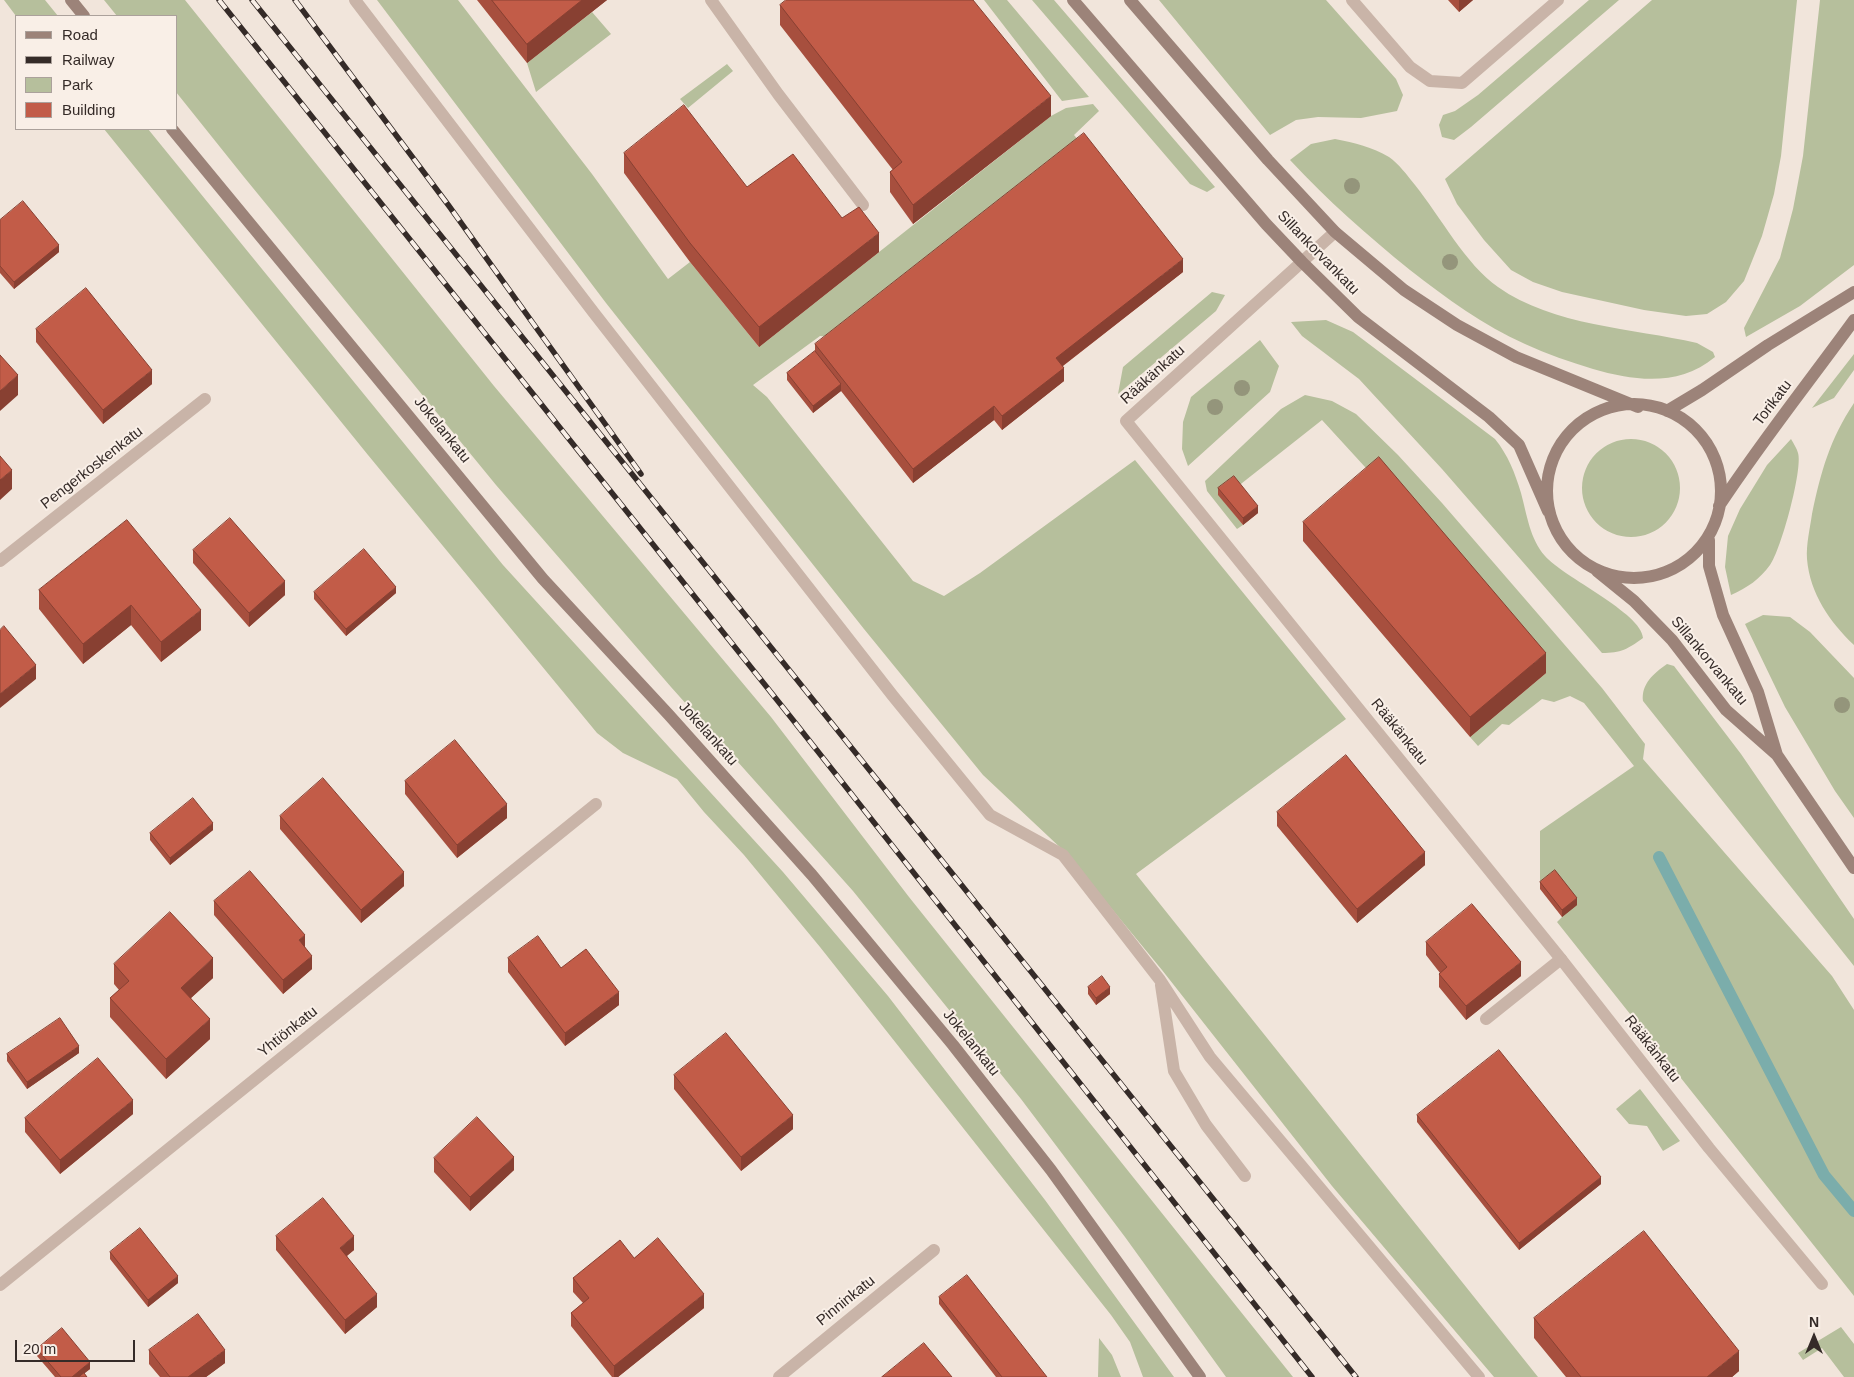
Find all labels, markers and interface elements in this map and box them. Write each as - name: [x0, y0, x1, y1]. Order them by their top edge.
- legend: [15, 15, 178, 130]
- text: Road: [62, 26, 98, 43]
- text: Railway: [62, 51, 115, 68]
- text: Park: [62, 76, 93, 93]
- text: Building: [62, 101, 115, 118]
- street label: Sillankorvankatu: [1273, 207, 1363, 299]
- street label: Rääkänkatu: [1117, 342, 1189, 408]
- street label: Torikatu: [1750, 377, 1796, 429]
- street label: Jokelankatu: [410, 393, 474, 467]
- street label: Pengerkoskenkatu: [38, 423, 146, 513]
- street label: Sillankorvankatu: [1667, 613, 1751, 709]
- street label: Rääkänkatu: [1367, 695, 1431, 769]
- street label: Jokelankatu: [675, 698, 741, 770]
- street label: Yhtiönkatu: [255, 1003, 321, 1061]
- street label: Jokelankatu: [939, 1006, 1003, 1080]
- street label: Rääkänkatu: [1620, 1012, 1684, 1086]
- street label: Pinninkatu: [813, 1272, 879, 1330]
- north arrow: [1789, 1312, 1839, 1362]
- text: N: [1809, 1314, 1819, 1330]
- scale bar: [18, 1330, 138, 1362]
- text: 20 m: [23, 1340, 56, 1357]

